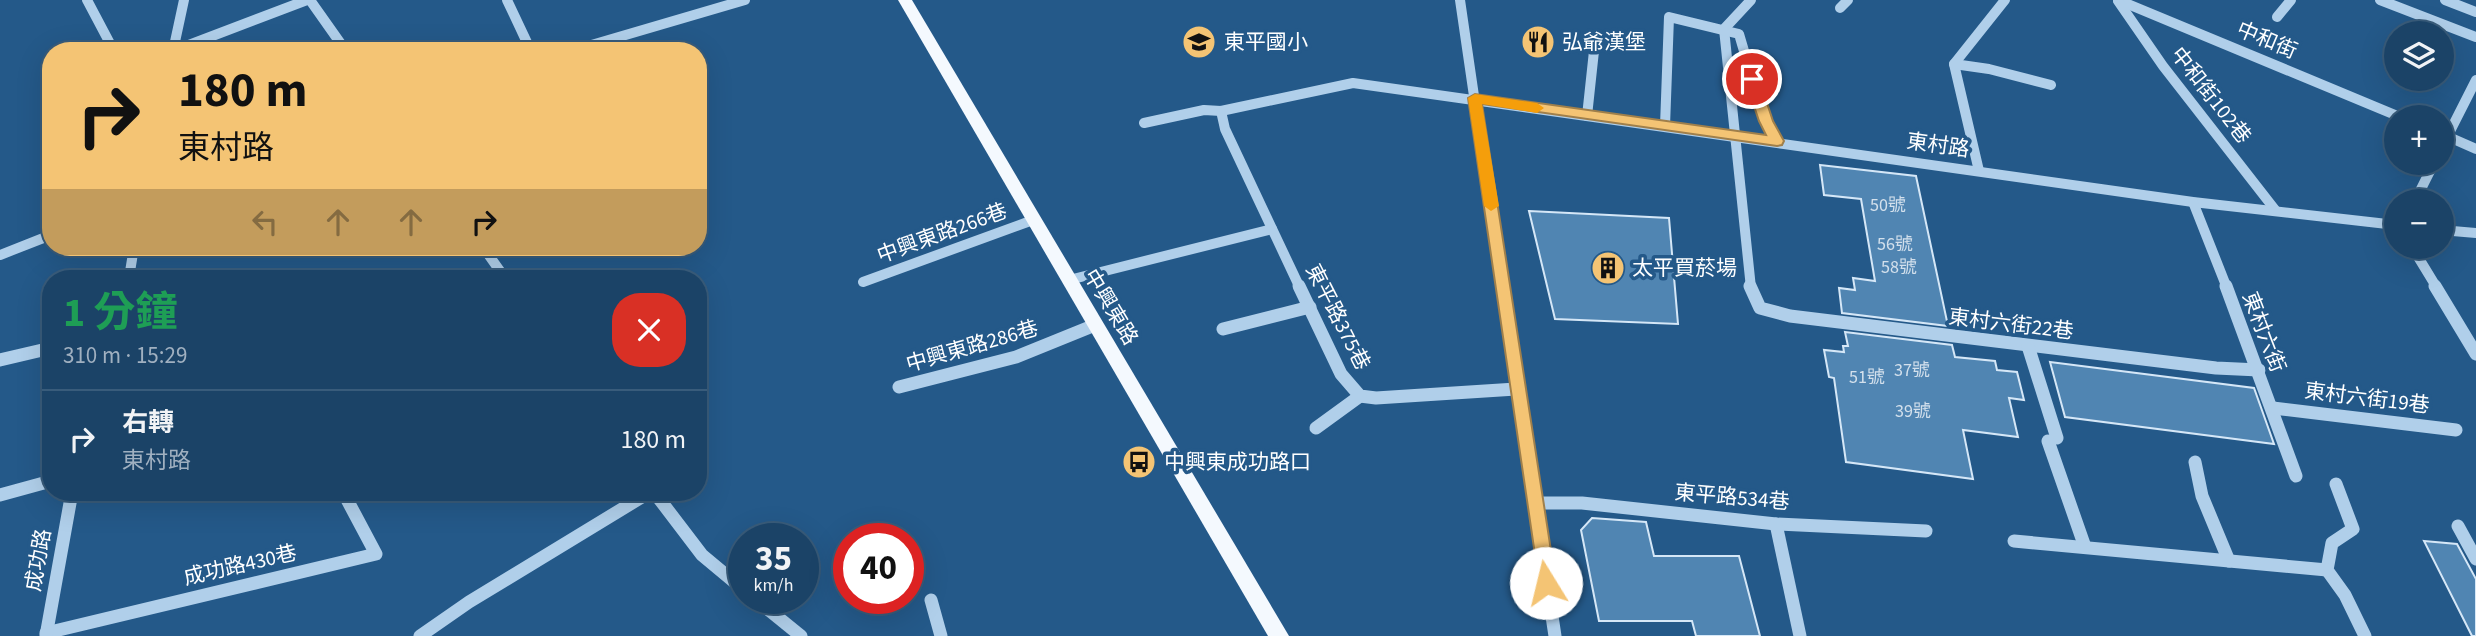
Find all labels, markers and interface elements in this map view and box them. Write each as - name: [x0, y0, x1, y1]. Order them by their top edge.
- street label: 中和街: [2232, 14, 2302, 66]
- map controls: [2384, 21, 2454, 259]
- button: layers: [2384, 21, 2454, 91]
- school or university icon: 東平國小: [1180, 23, 1218, 61]
- restaurant icon: 弘爺漢堡: [1519, 23, 1557, 61]
- place label: 東平國小: [1224, 27, 1308, 57]
- place label: 弘爺漢堡: [1562, 27, 1646, 57]
- street label: 中和街102巷: [2164, 40, 2258, 150]
- pin: [1722, 49, 1782, 109]
- text: 180 m: [178, 56, 307, 126]
- icon: arrive: [1733, 60, 1771, 98]
- icon: right: [63, 70, 154, 161]
- button: +: [2384, 105, 2454, 175]
- text: 東村路: [178, 125, 274, 171]
- street label: 東村路: [1905, 126, 1971, 164]
- button: −: [2384, 189, 2454, 259]
- house number: 50號: [1870, 193, 1906, 218]
- street label: 中興東路266巷: [873, 196, 1011, 270]
- icon: left: [246, 203, 284, 241]
- icon: ahead: [319, 203, 357, 241]
- icon: ahead: [392, 203, 430, 241]
- icon: right: [465, 203, 503, 241]
- house number: 56號: [1877, 232, 1913, 257]
- building icon: 太平買菸場: [1589, 249, 1627, 287]
- place label: 太平買菸場: [1632, 253, 1737, 283]
- house number: 58號: [1881, 255, 1917, 280]
- street label: 東平路375巷: [1298, 259, 1378, 375]
- street label: 中興東路: [1077, 263, 1145, 351]
- text: 1 分鐘: [63, 283, 178, 343]
- street label: 東村六街: [2235, 287, 2293, 377]
- button: close: [612, 293, 686, 367]
- street label: 東村六街22巷: [1947, 301, 2075, 347]
- street label: 中興東路286巷: [902, 313, 1042, 379]
- text: 310 m · 15:29: [63, 339, 187, 372]
- house number: 37號: [1894, 358, 1930, 383]
- house number: 51號: [1849, 365, 1885, 390]
- street label: 東村六街19巷: [2303, 375, 2431, 421]
- house number: 39號: [1895, 399, 1931, 424]
- text: 右轉: [122, 404, 174, 441]
- icon: right: [63, 420, 101, 458]
- text: 180 m: [620, 421, 686, 458]
- bus stop icon: 中興東成功路口: [1120, 443, 1158, 481]
- text: 東村路: [122, 444, 191, 477]
- place label: 中興東成功路口: [1164, 447, 1311, 477]
- street label: 東平路534巷: [1673, 477, 1791, 517]
- speed limit sign: 40: [833, 523, 924, 614]
- street label: 成功路: [18, 526, 58, 594]
- text: 35: [755, 534, 792, 584]
- street label: 成功路430巷: [180, 537, 300, 593]
- position arrow: [1509, 546, 1583, 620]
- text: km/h: [754, 573, 793, 598]

